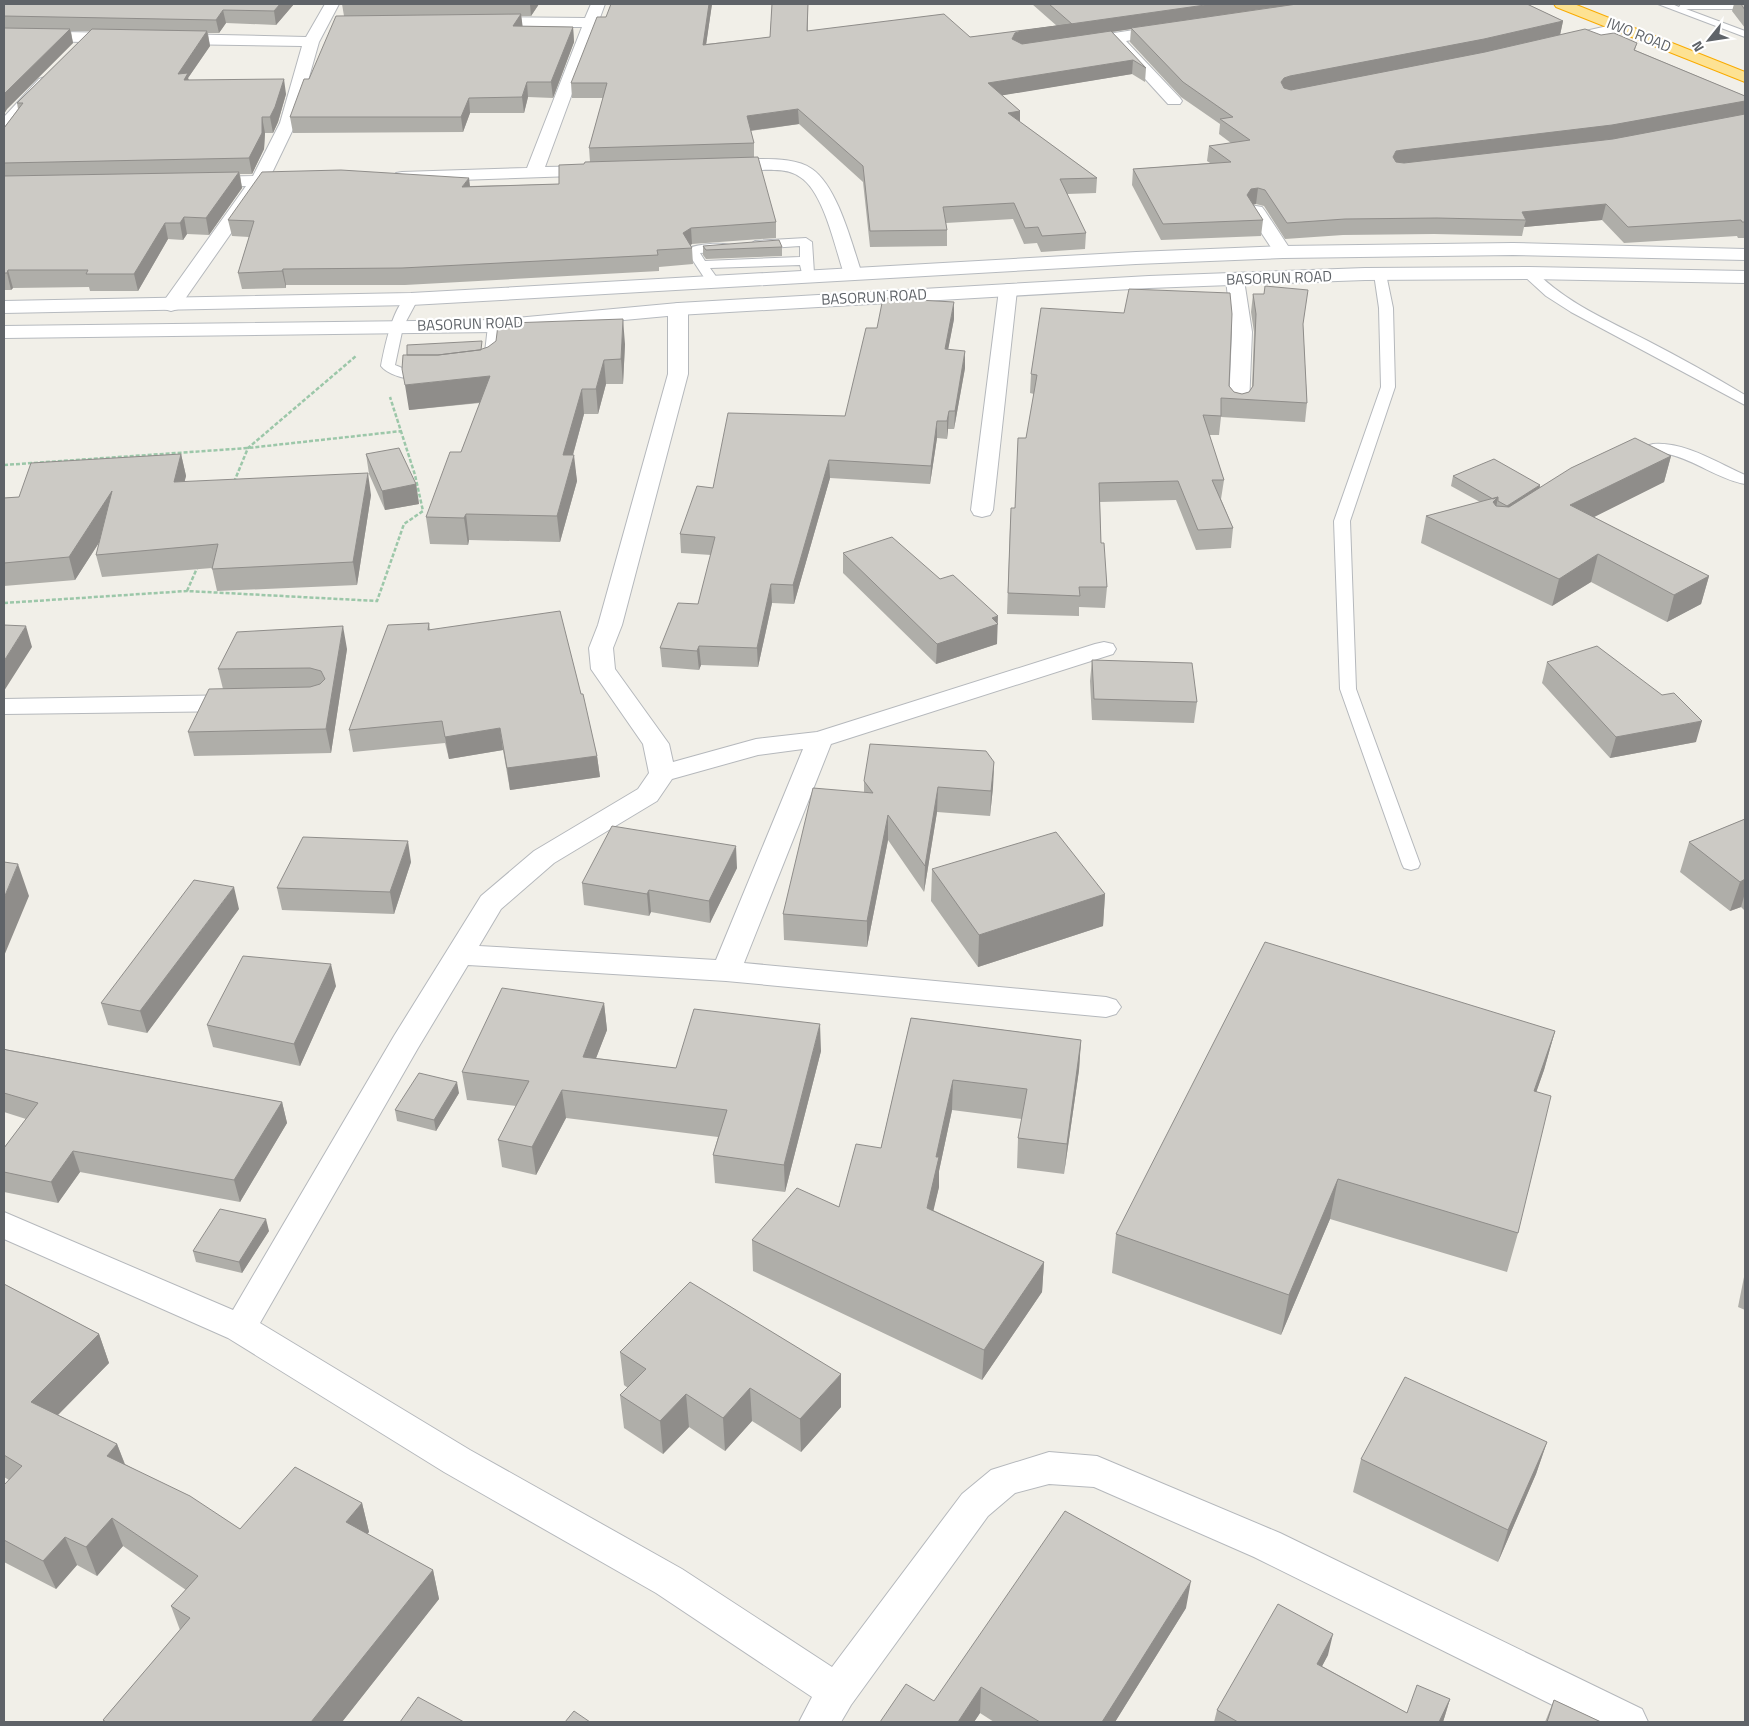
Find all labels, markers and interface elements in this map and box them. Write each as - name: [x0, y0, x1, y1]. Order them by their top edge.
- street label: IWO ROAD: [1603, 11, 1675, 58]
- north arrow: [1684, 15, 1734, 65]
- text: N: [1686, 37, 1709, 56]
- street label: BASORUN ROAD: [1226, 264, 1332, 291]
- street label: BASORUN ROAD: [821, 282, 927, 311]
- street label: BASORUN ROAD: [417, 310, 523, 337]

